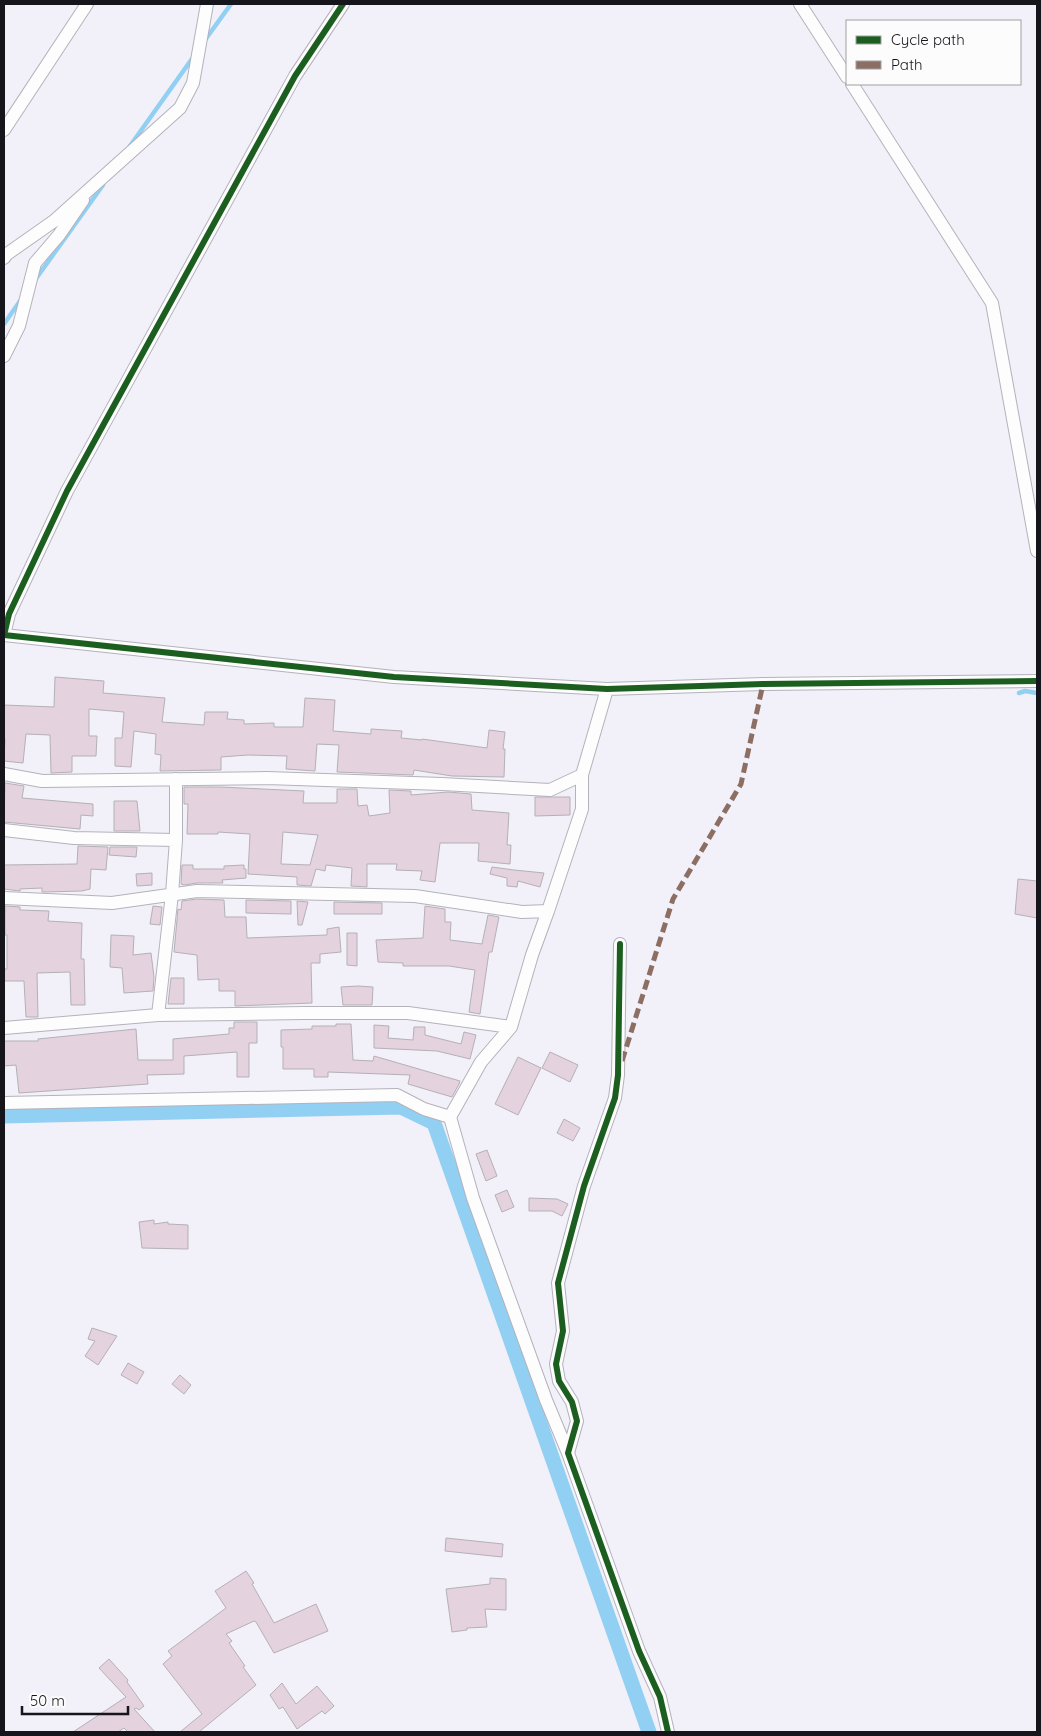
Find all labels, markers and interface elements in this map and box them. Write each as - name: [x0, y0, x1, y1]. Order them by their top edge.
- legend: [846, 20, 1021, 85]
- text: Cycle path: [891, 30, 965, 49]
- text: Path: [891, 55, 923, 74]
- scale bar: [22, 1684, 129, 1716]
- text: 50 m: [30, 1691, 65, 1710]

